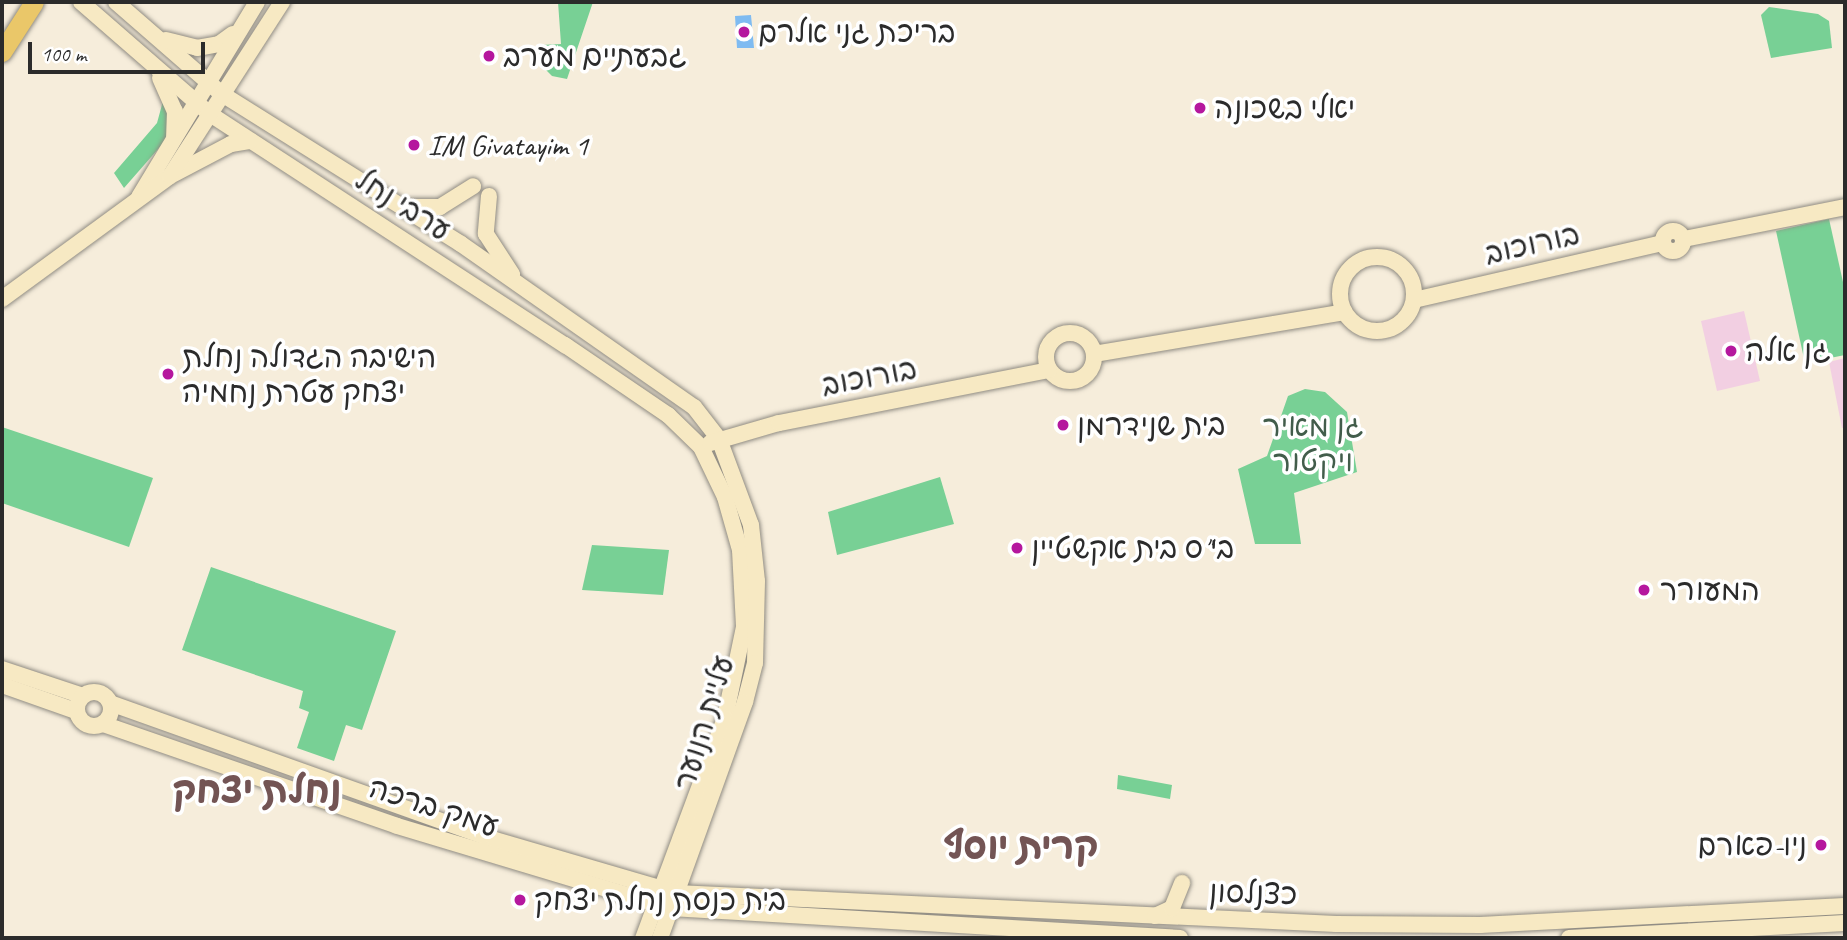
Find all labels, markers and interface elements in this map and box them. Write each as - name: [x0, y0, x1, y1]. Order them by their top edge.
- place label: בריכת גני אלרם: [758, 14, 956, 50]
- marker: בריכת גני אלרם: [736, 24, 752, 40]
- scale bar: [32, 28, 208, 72]
- place label: גבעתיים מערב: [503, 38, 687, 74]
- text: 100 m: [41, 41, 86, 67]
- marker: גבעתיים מערב: [481, 48, 497, 64]
- place label: יאלי בשכונה: [1214, 90, 1355, 126]
- marker: יאלי בשכונה: [1192, 100, 1208, 116]
- place label: IM Givatayim 1: [428, 127, 588, 163]
- marker: IM Givatayim 1: [406, 137, 422, 153]
- street label: ערבי נחל: [349, 162, 457, 248]
- street label: בורוכוב: [1481, 216, 1583, 272]
- place label: גן אלה: [1745, 333, 1831, 369]
- place label: הישיבה הגדולה נחלת יצחק עטרת נחמיה: [182, 339, 436, 410]
- marker: גן אלה: [1723, 343, 1739, 359]
- street label: בורוכוב: [818, 350, 920, 404]
- marker: הישיבה הגדולה נחלת יצחק עטרת נחמיה: [160, 366, 176, 382]
- place label: בית שנידרמן: [1077, 407, 1225, 443]
- park label: גן מאיר ויקטור: [1263, 408, 1363, 478]
- marker: בית שנידרמן: [1055, 417, 1071, 433]
- place label: בי"ס בית אקשטיין: [1031, 530, 1234, 566]
- marker: בי"ס בית אקשטיין: [1009, 540, 1025, 556]
- place label: המעורר: [1660, 572, 1760, 608]
- marker: המעורר: [1634, 580, 1654, 600]
- street label: עליית הנוער: [667, 651, 741, 795]
- district label: נחלת יצחק: [172, 768, 342, 812]
- street label: עמק ברכה: [365, 769, 503, 845]
- district label: קרית יוסף: [943, 824, 1099, 868]
- place label: ניו-פארם: [1698, 827, 1807, 863]
- marker: ניו-פארם: [1813, 837, 1829, 853]
- street label: כצנלסון: [1208, 873, 1298, 913]
- place label: בית כנסת נחלת יצחק: [534, 882, 786, 918]
- marker: בית כנסת נחלת יצחק: [512, 892, 528, 908]

